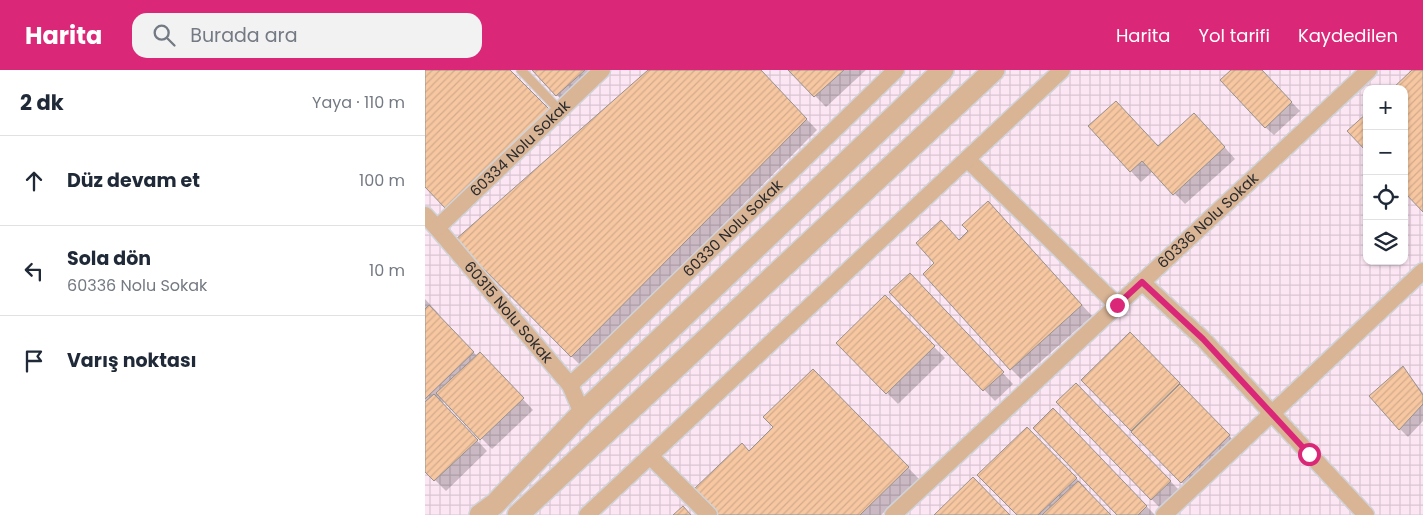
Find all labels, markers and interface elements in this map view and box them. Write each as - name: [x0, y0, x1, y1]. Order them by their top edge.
- search box: [132, 13, 482, 58]
- text: Harita: [25, 19, 102, 52]
- icon: search: [150, 21, 178, 49]
- text: Burada ara: [190, 22, 298, 49]
- text: Harita: [1116, 23, 1170, 48]
- text: Yol tarifi: [1198, 23, 1270, 48]
- text: Kaydedilen: [1298, 23, 1398, 48]
- map controls: [1363, 85, 1408, 265]
- button: +: [1363, 85, 1408, 130]
- text: 2 dk: [20, 88, 64, 117]
- text: Yaya · 110 m: [312, 91, 405, 114]
- street label: 60334 Nolu Sokak: [465, 95, 575, 201]
- button: −: [1363, 130, 1408, 175]
- icon: ahead: [20, 167, 48, 195]
- text: Düz devam et: [67, 167, 200, 194]
- street label: 60336 Nolu Sokak: [1152, 167, 1263, 273]
- text: 100 m: [359, 169, 405, 192]
- street label: 60330 Nolu Sokak: [678, 174, 787, 281]
- button: locate: [1363, 175, 1408, 220]
- button: layers: [1363, 220, 1408, 265]
- text: Sola dön: [67, 245, 151, 272]
- street label: 60315 Nolu Sokak: [459, 256, 558, 367]
- icon: left: [20, 257, 48, 285]
- text: 10 m: [369, 259, 405, 282]
- text: 60336 Nolu Sokak: [67, 274, 207, 297]
- route end: [1106, 294, 1129, 317]
- icon: arrive: [20, 347, 48, 375]
- text: Varış noktası: [67, 347, 197, 374]
- route start: [1298, 443, 1321, 466]

